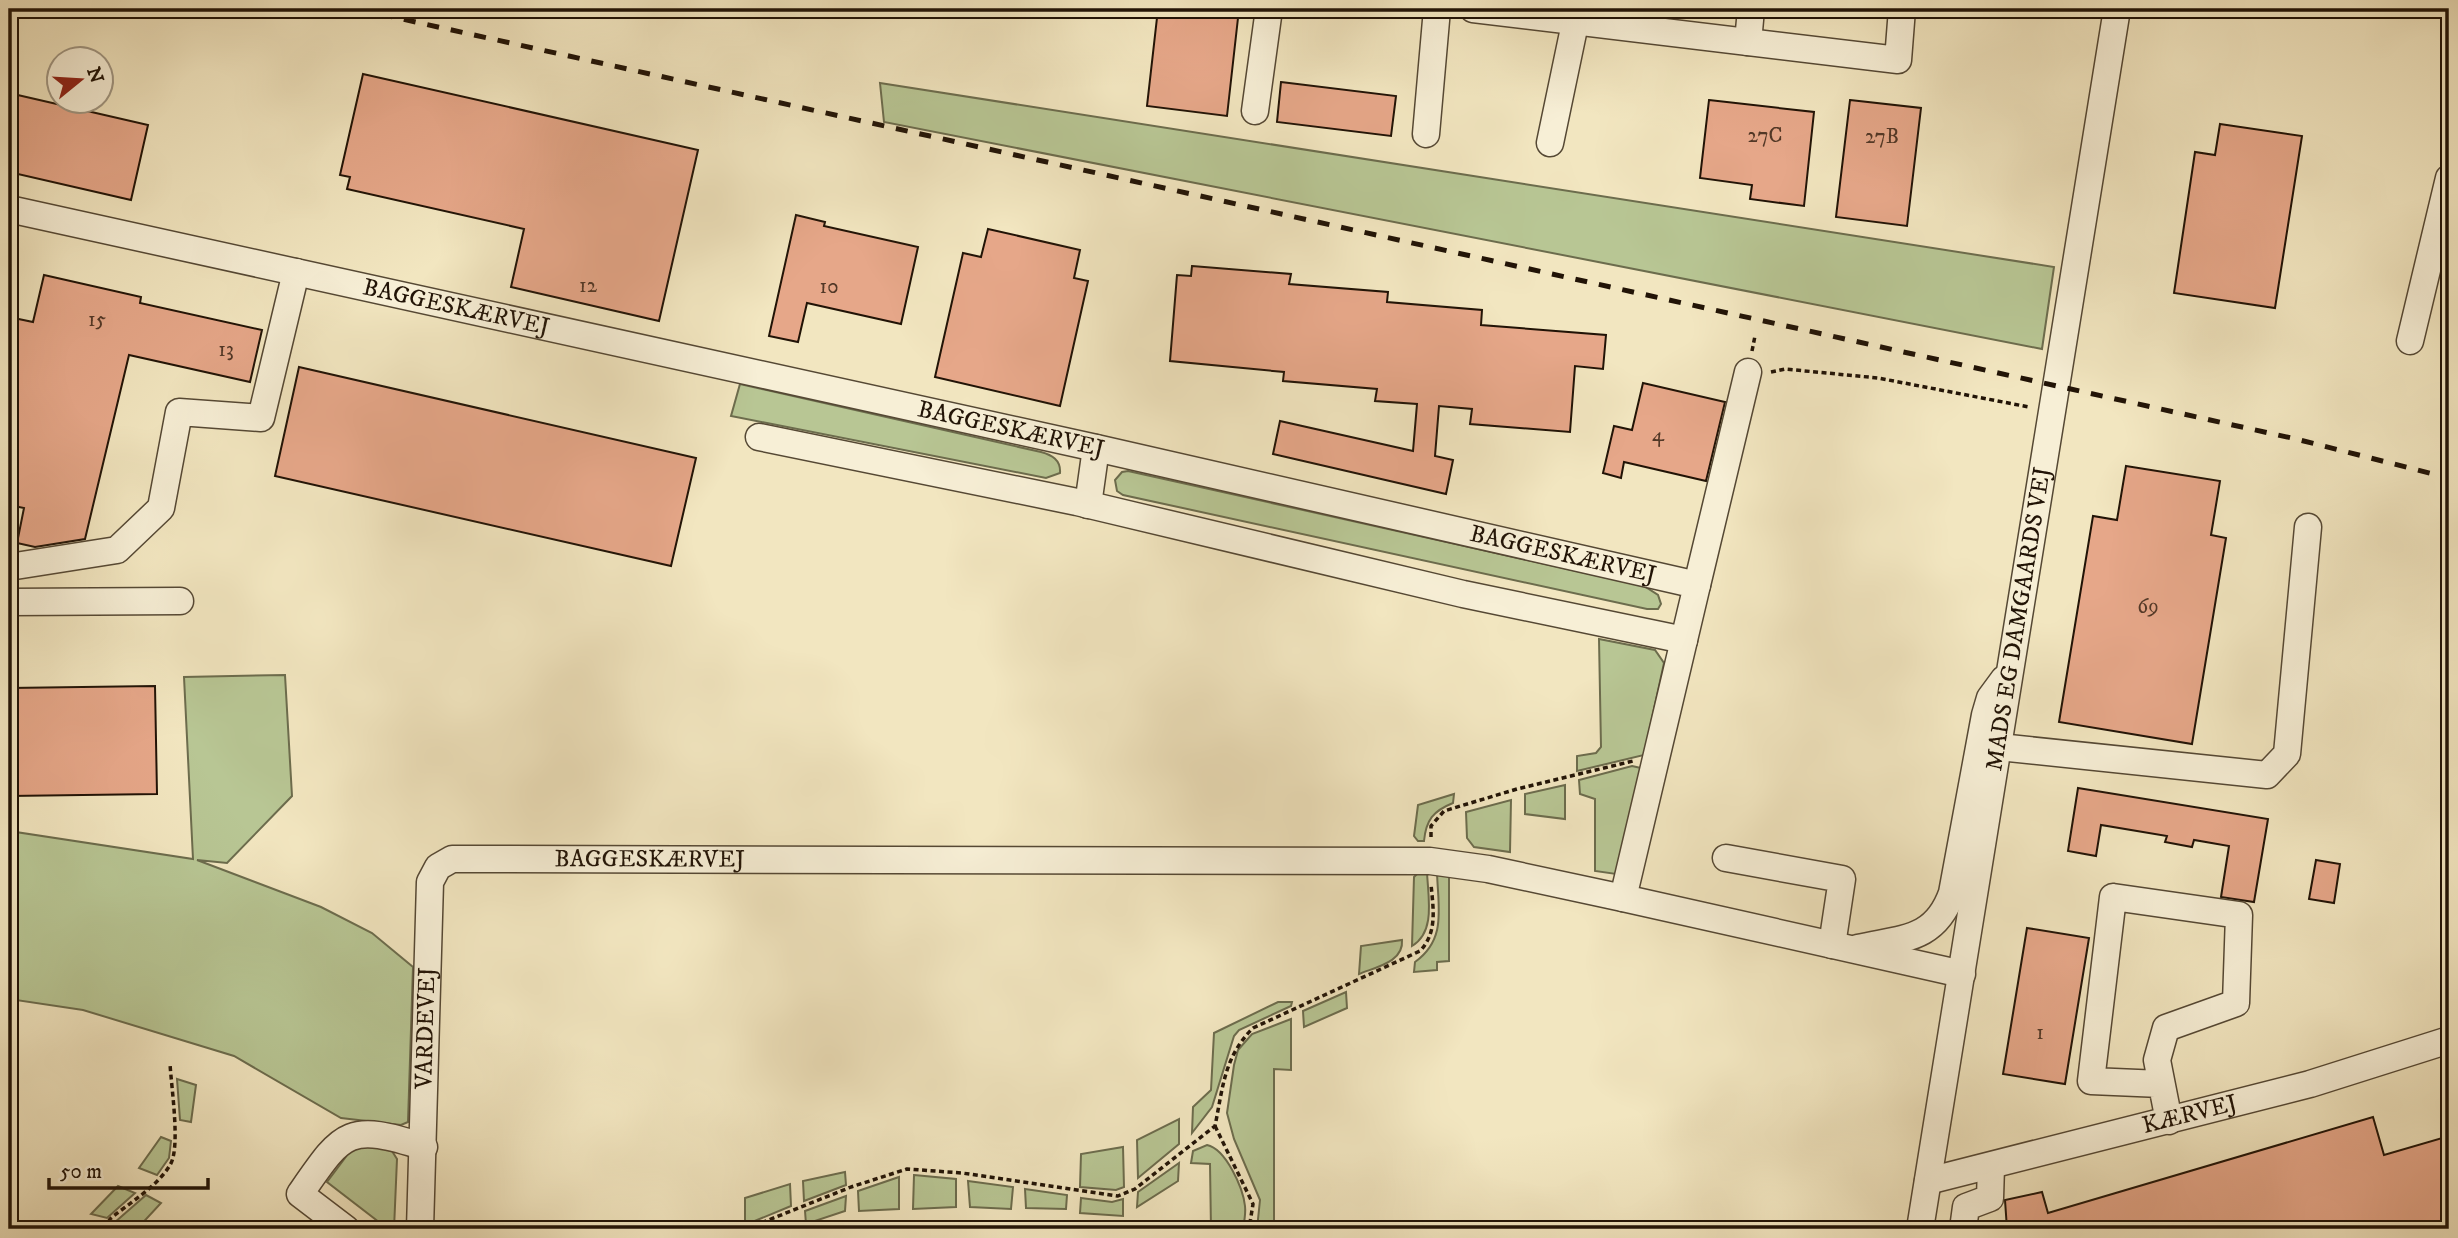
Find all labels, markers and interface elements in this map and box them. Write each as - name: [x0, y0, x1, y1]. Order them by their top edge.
- north arrow: [46, 46, 116, 116]
- text: N: [81, 64, 108, 87]
- house number: 27C: [1748, 123, 1782, 149]
- house number: 27B: [1865, 124, 1899, 150]
- street label: BAGGESKÆRVEJ: [360, 272, 552, 342]
- house number: 12: [579, 273, 598, 299]
- house number: 10: [820, 274, 838, 300]
- house number: 15: [88, 307, 106, 333]
- house number: 13: [218, 337, 234, 363]
- street label: BAGGESKÆRVEJ: [915, 394, 1107, 464]
- house number: 4: [1652, 422, 1665, 448]
- street label: MADS EG DAMGAARDS VEJ: [1979, 465, 2058, 773]
- street label: BAGGESKÆRVEJ: [1467, 519, 1659, 590]
- house number: 69: [2137, 594, 2159, 620]
- street label: BAGGESKÆRVEJ: [555, 844, 745, 875]
- street label: VARDEVEJ: [409, 967, 443, 1090]
- house number: 1: [2036, 1020, 2044, 1046]
- street label: KÆRVEJ: [2139, 1088, 2240, 1141]
- scale bar: [49, 1147, 208, 1191]
- text: 50 m: [60, 1159, 102, 1185]

